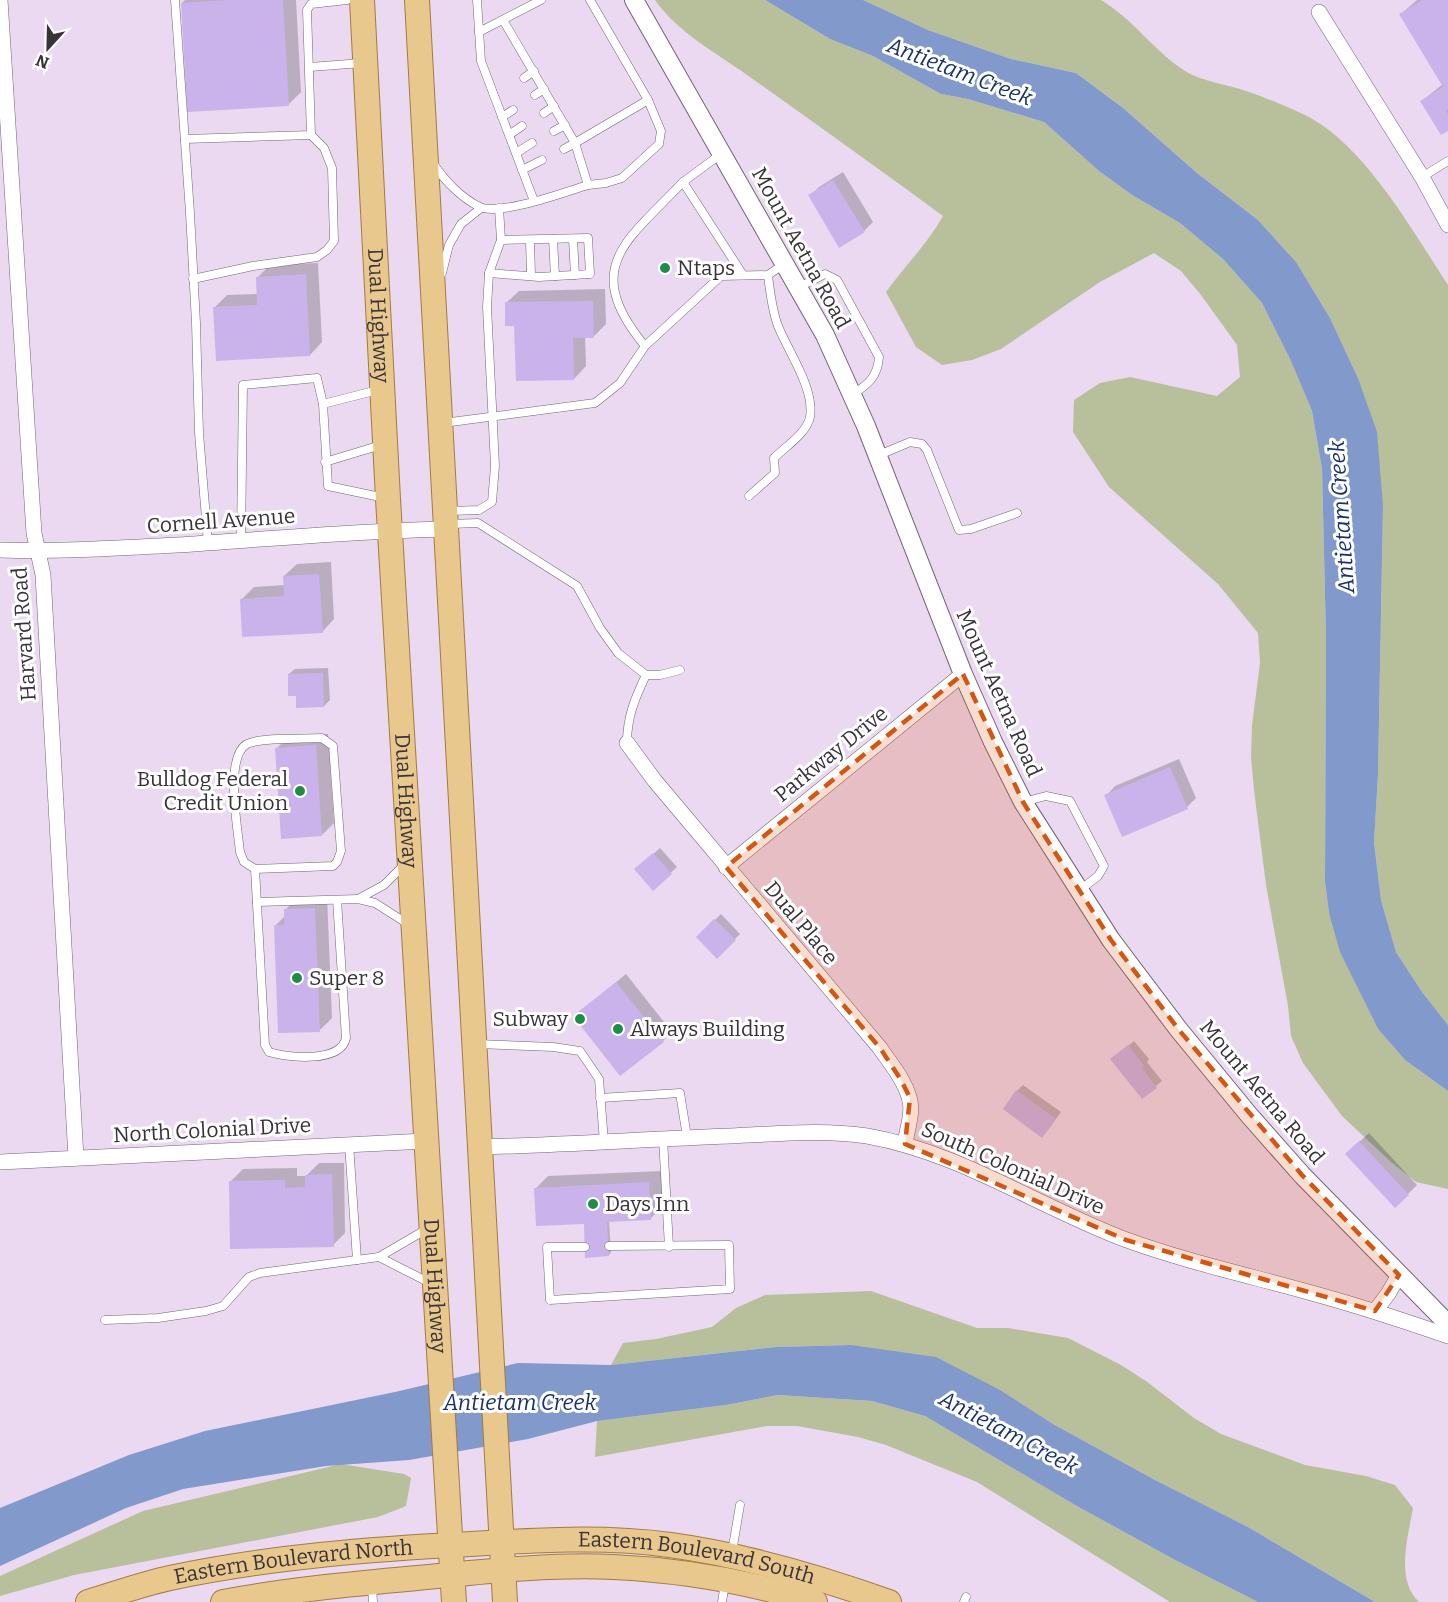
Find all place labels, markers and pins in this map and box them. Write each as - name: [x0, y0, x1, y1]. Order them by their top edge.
- place label: Ntaps: [677, 255, 735, 281]
- marker: Ntaps: [658, 261, 672, 275]
- place label: Bulldog Federal Credit Union: [137, 766, 288, 816]
- marker: Bulldog Federal Credit Union: [293, 784, 307, 798]
- place label: Super 8: [309, 965, 384, 991]
- marker: Super 8: [290, 971, 304, 985]
- place label: Subway: [493, 1006, 569, 1032]
- marker: Subway: [573, 1012, 587, 1026]
- place label: Always Building: [630, 1016, 785, 1042]
- marker: Always Building: [611, 1022, 625, 1036]
- place label: Days Inn: [605, 1191, 689, 1217]
- marker: Days Inn: [586, 1197, 600, 1211]

